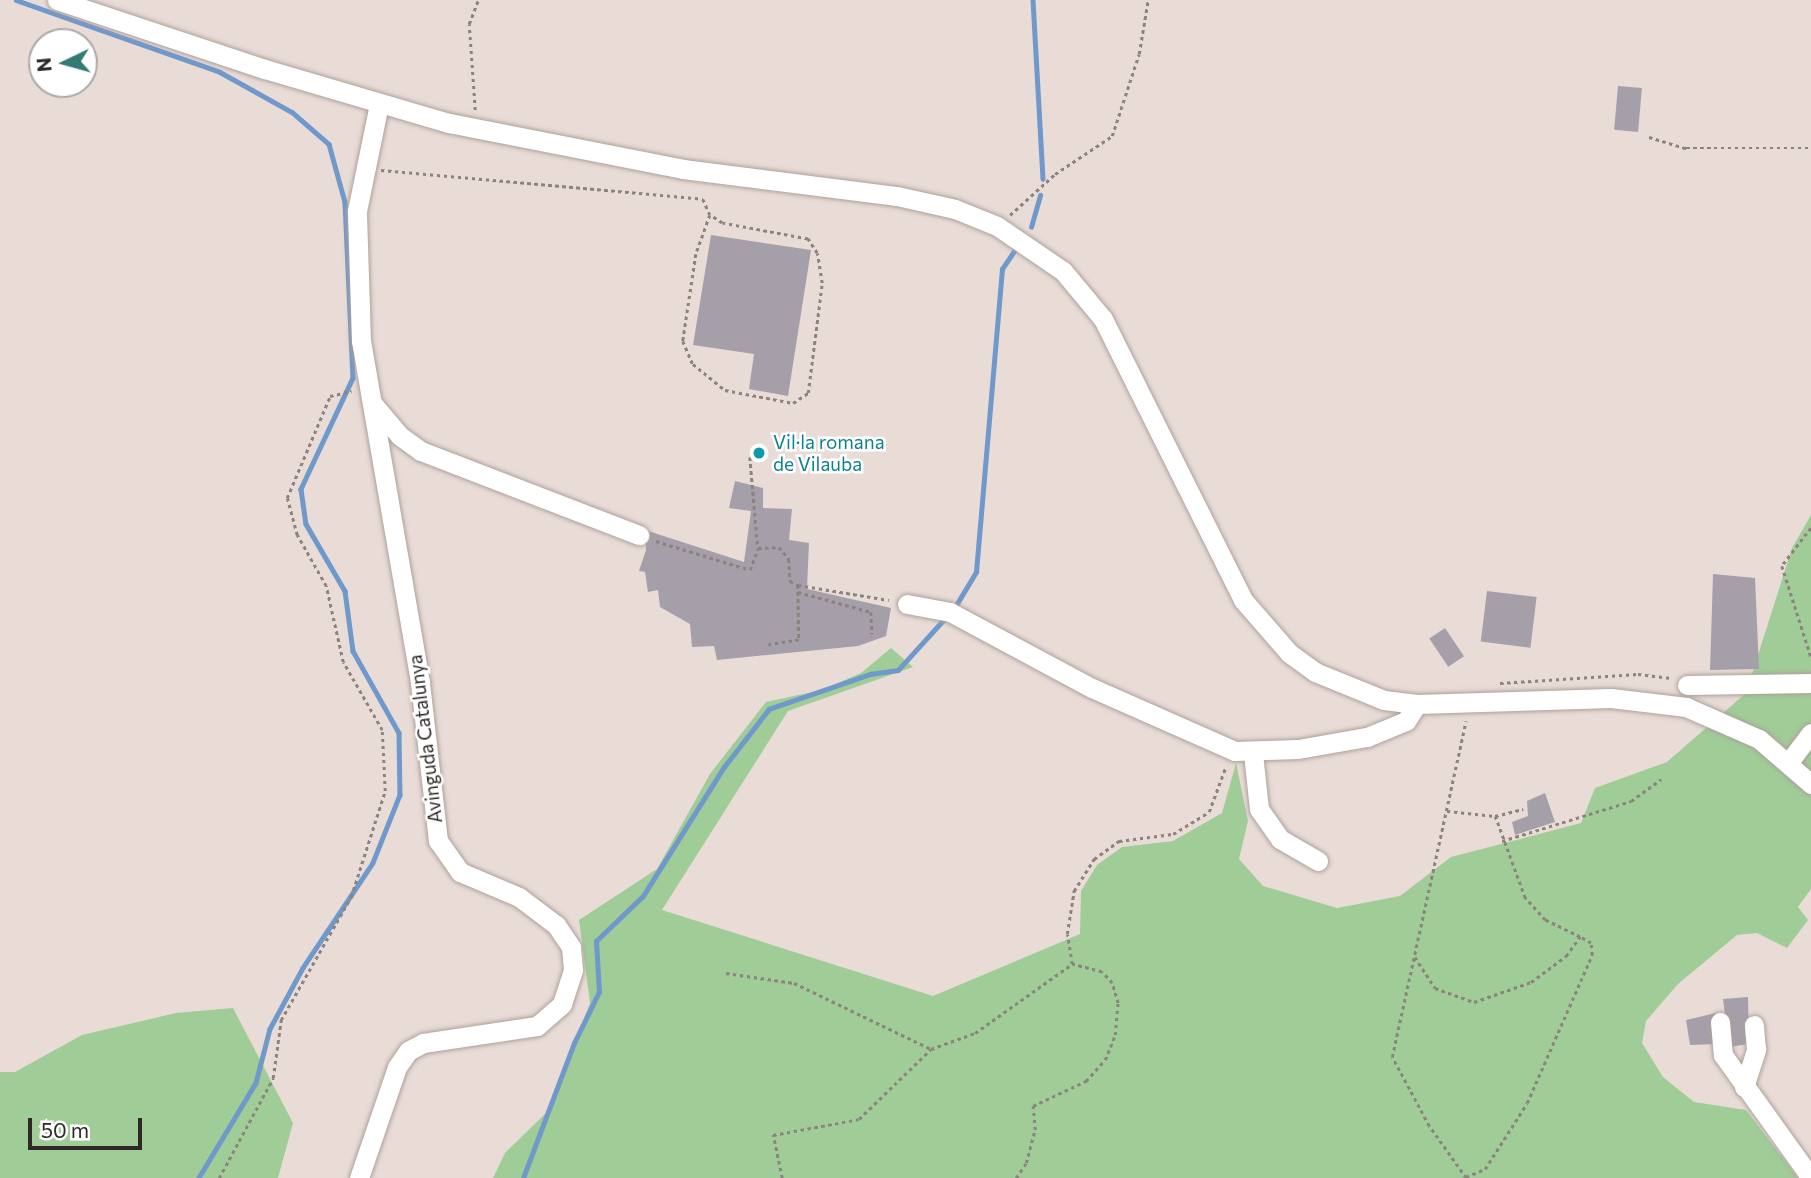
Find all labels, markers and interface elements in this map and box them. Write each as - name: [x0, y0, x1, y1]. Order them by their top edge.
- north arrow: [28, 28, 98, 98]
- text: N: [31, 57, 56, 73]
- place label: Vil·la romana de Vilauba: [773, 431, 885, 475]
- marker: Vil·la romana de Vilauba: [751, 445, 767, 461]
- street label: Avinguda Catalunya: [403, 653, 447, 825]
- scale bar: [32, 1104, 145, 1148]
- text: 50 m: [41, 1117, 89, 1142]

